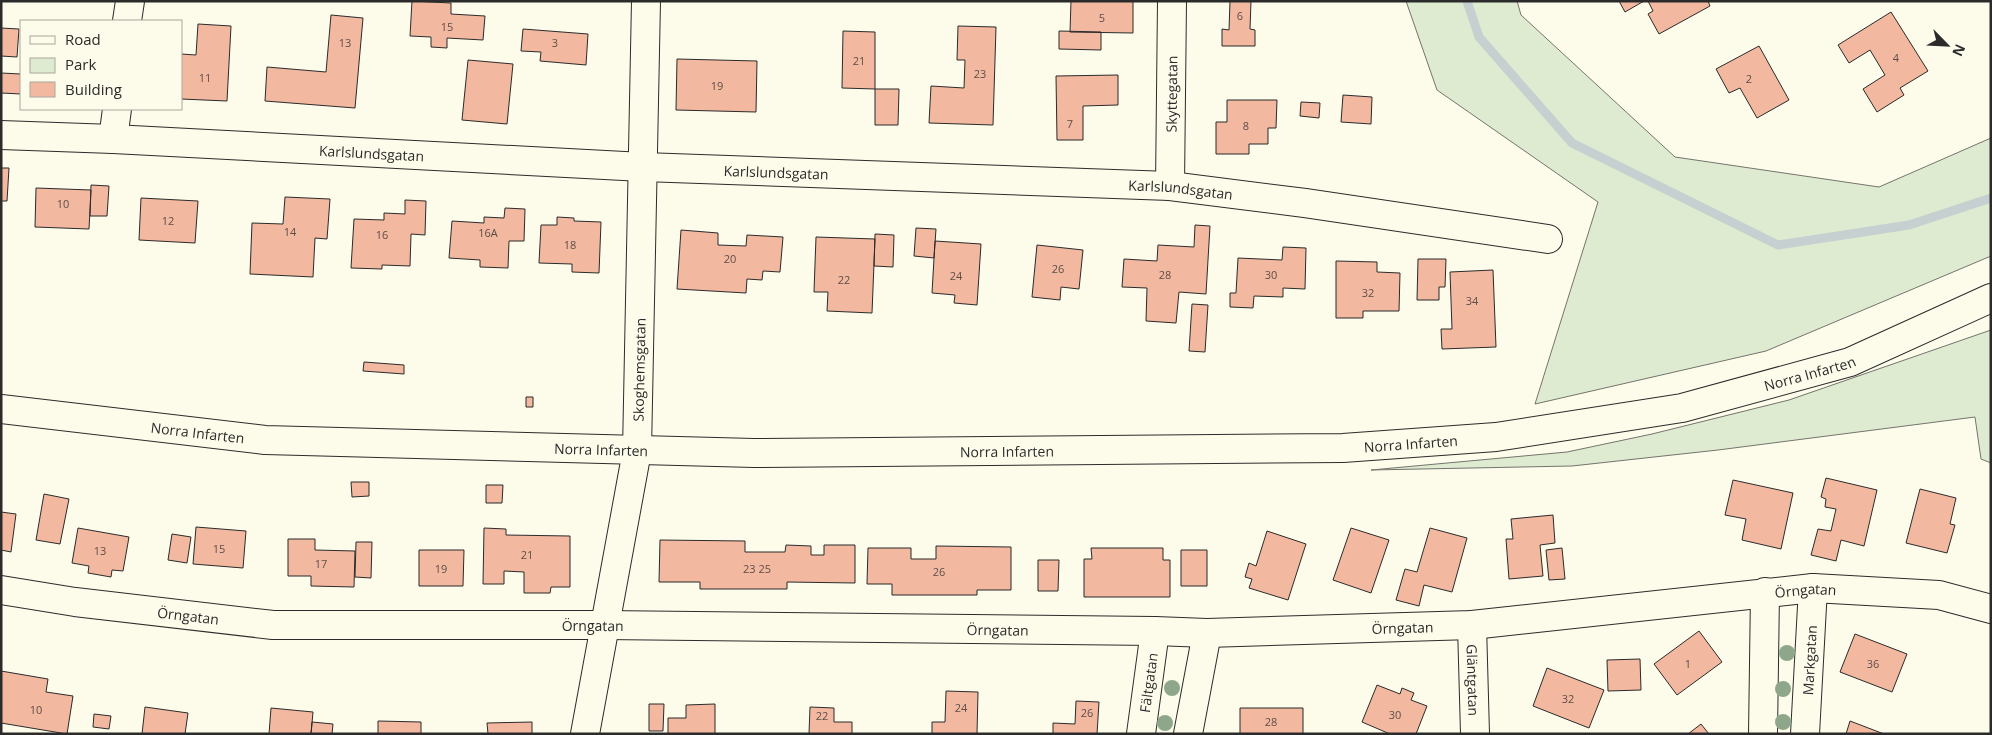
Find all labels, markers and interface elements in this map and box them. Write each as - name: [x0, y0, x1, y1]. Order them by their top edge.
- house number: 6: [1237, 8, 1243, 23]
- house number: 5: [1099, 10, 1105, 25]
- house number: 15: [441, 19, 453, 34]
- legend: [20, 20, 182, 110]
- north arrow: [1922, 20, 1972, 70]
- text: Road: [65, 29, 101, 49]
- house number: 13: [339, 35, 351, 50]
- house number: 3: [552, 35, 558, 50]
- text: N: [1948, 41, 1970, 60]
- house number: 4: [1893, 50, 1900, 65]
- house number: 21: [853, 53, 865, 68]
- text: Park: [65, 54, 96, 74]
- street label: Skyttegatan: [1161, 56, 1181, 132]
- house number: 23: [974, 66, 986, 81]
- house number: 11: [199, 70, 211, 85]
- house number: 2: [1746, 71, 1752, 86]
- house number: 19: [711, 78, 723, 93]
- text: Building: [65, 79, 122, 99]
- house number: 7: [1067, 116, 1073, 131]
- house number: 8: [1243, 118, 1249, 133]
- street label: Karlslundsgatan: [319, 140, 425, 165]
- street label: Karlslundsgatan: [723, 160, 829, 183]
- street label: Karlslundsgatan: [1128, 175, 1234, 203]
- house number: 10: [57, 196, 69, 211]
- house number: 12: [162, 213, 174, 228]
- house number: 14: [284, 224, 297, 239]
- house number: 16A: [478, 225, 498, 240]
- house number: 16: [376, 227, 388, 242]
- house number: 18: [564, 237, 576, 252]
- house number: 20: [724, 251, 736, 266]
- house number: 26: [1052, 261, 1064, 276]
- house number: 28: [1159, 267, 1171, 282]
- house number: 30: [1265, 267, 1277, 282]
- house number: 24: [950, 268, 963, 283]
- house number: 22: [838, 272, 850, 287]
- house number: 32: [1362, 285, 1374, 300]
- house number: 34: [1466, 293, 1479, 308]
- street label: Skoghemsgatan: [628, 318, 649, 422]
- street label: Norra Infarten: [1762, 351, 1859, 395]
- street label: Norra Infarten: [150, 417, 245, 447]
- street label: Norra Infarten: [1363, 430, 1458, 456]
- street label: Norra Infarten: [554, 438, 648, 460]
- street label: Norra Infarten: [960, 441, 1054, 461]
- house number: 15: [213, 541, 225, 556]
- house number: 13: [94, 543, 106, 558]
- house number: 21: [521, 547, 533, 562]
- house number: 17: [315, 556, 327, 571]
- house number: 19: [435, 561, 447, 576]
- house number: 23 25: [743, 561, 771, 576]
- house number: 26: [933, 564, 945, 579]
- street label: Örngatan: [1774, 578, 1837, 602]
- street label: Örngatan: [156, 602, 220, 628]
- street label: Örngatan: [562, 615, 624, 635]
- street label: Örngatan: [1371, 617, 1434, 638]
- street label: Örngatan: [967, 619, 1029, 639]
- street label: Markgatan: [1798, 625, 1820, 696]
- street label: Gläntgatan: [1463, 644, 1484, 716]
- street label: Fältgatan: [1135, 651, 1161, 714]
- house number: 1: [1685, 656, 1691, 671]
- house number: 36: [1867, 656, 1879, 671]
- house number: 32: [1562, 691, 1574, 706]
- house number: 24: [955, 700, 968, 715]
- house number: 10: [30, 702, 42, 717]
- house number: 26: [1081, 705, 1093, 720]
- house number: 30: [1389, 707, 1401, 722]
- house number: 22: [816, 708, 828, 723]
- house number: 28: [1265, 714, 1277, 729]

